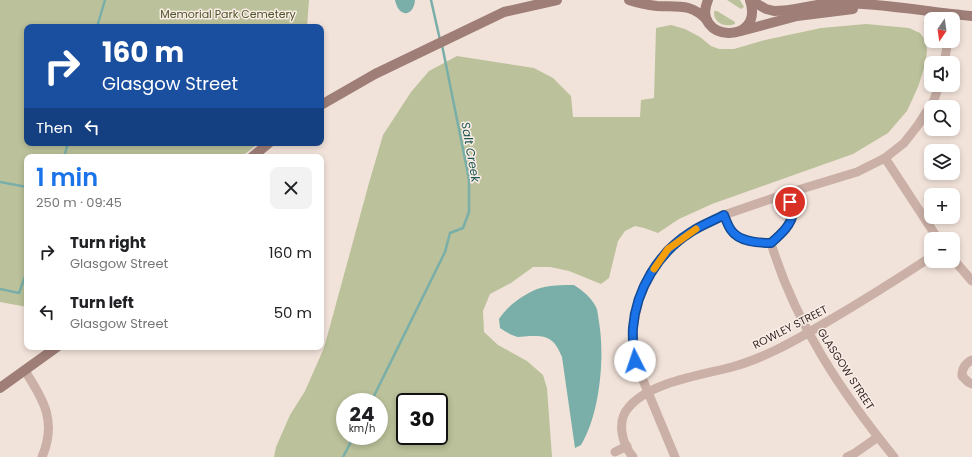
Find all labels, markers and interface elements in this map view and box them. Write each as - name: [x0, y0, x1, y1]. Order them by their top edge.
- park label: Memorial Park Cemetery: [160, 6, 297, 22]
- north arrow: [924, 12, 960, 48]
- map controls: [924, 12, 960, 268]
- text: 160 m: [102, 33, 184, 72]
- icon: right: [36, 40, 88, 92]
- button: sound: [924, 56, 960, 92]
- text: Glasgow Street: [102, 71, 238, 96]
- button: search: [924, 100, 960, 136]
- icon: left: [81, 116, 103, 138]
- text: Then: [36, 117, 73, 138]
- water label: Salt Creek: [457, 121, 485, 184]
- button: layers: [924, 144, 960, 180]
- text: 1 min: [36, 161, 98, 194]
- button: close: [270, 167, 312, 209]
- pin: [773, 185, 807, 219]
- button: +: [924, 188, 960, 224]
- icon: arrive: [779, 191, 801, 213]
- text: 250 m · 09:45: [36, 193, 122, 212]
- text: Turn right: [70, 232, 146, 253]
- button: −: [924, 232, 960, 268]
- icon: right: [36, 241, 58, 263]
- text: 160 m: [269, 242, 312, 263]
- text: Glasgow Street: [70, 254, 168, 273]
- text: Turn left: [70, 292, 134, 313]
- icon: left: [36, 301, 58, 323]
- street label: ROWLEY STREET: [750, 301, 830, 353]
- text: 50 m: [274, 302, 312, 323]
- text: Glasgow Street: [70, 314, 168, 333]
- street label: GLASGOW STREET: [814, 325, 878, 413]
- position arrow: [614, 340, 656, 382]
- speed limit sign: 30: [396, 393, 448, 445]
- text: 24: [350, 400, 374, 428]
- text: km/h: [349, 421, 375, 436]

